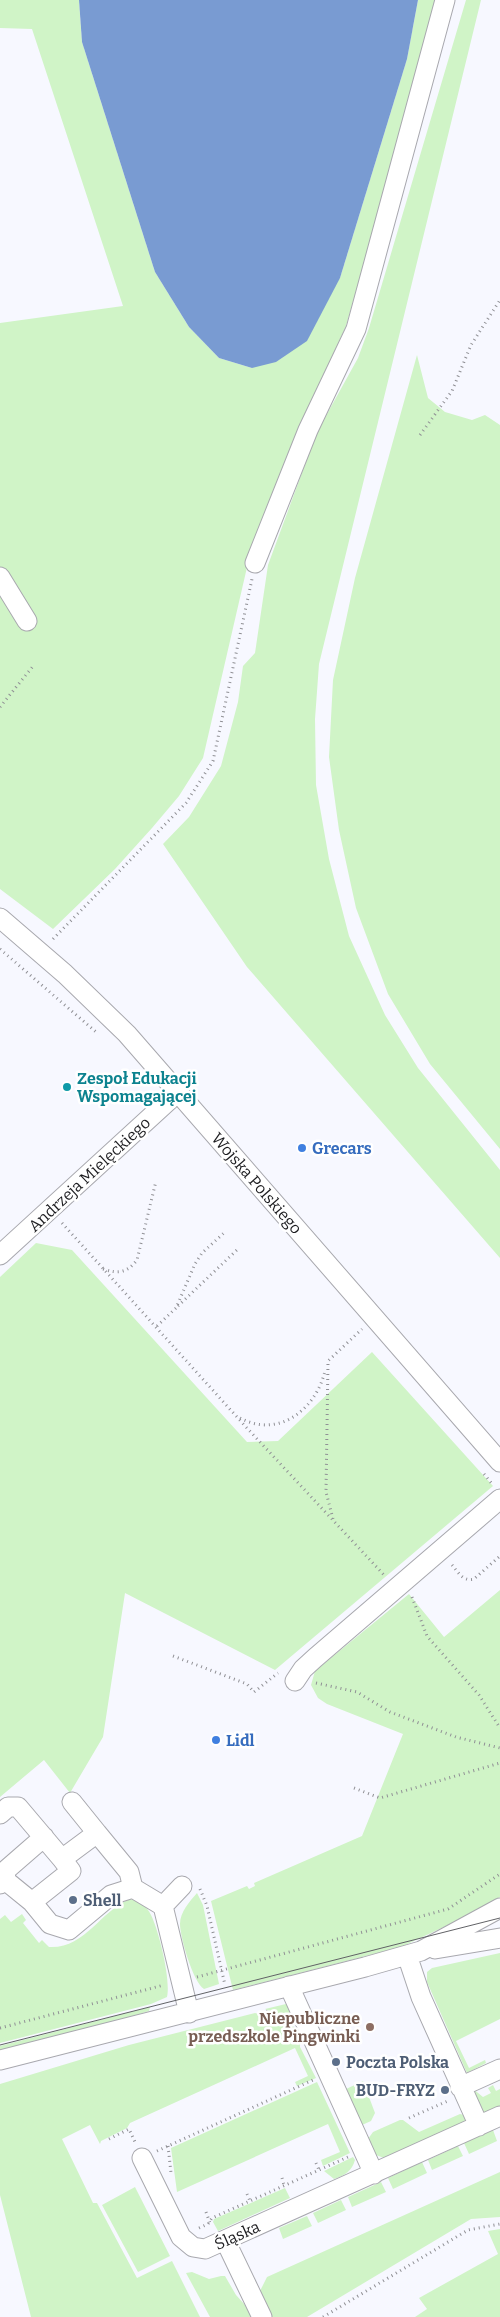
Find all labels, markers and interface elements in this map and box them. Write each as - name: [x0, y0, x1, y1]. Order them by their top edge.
- place label: Zespoł Edukacji Wspomagającej: [77, 1069, 197, 1106]
- marker: Zespoł Edukacji Wspomagającej: [61, 1081, 73, 1093]
- street label: Andrzeja Mielęckiego: [25, 1113, 154, 1236]
- street label: Wojska Polskiego: [207, 1129, 306, 1238]
- place label: Grecars: [312, 1139, 372, 1158]
- marker: Grecars: [296, 1142, 308, 1154]
- place label: Lidl: [226, 1731, 255, 1750]
- marker: Lidl: [210, 1734, 222, 1746]
- place label: Shell: [83, 1891, 121, 1910]
- marker: Shell: [67, 1894, 79, 1906]
- place label: Niepubliczne przedszkole Pingwinki: [188, 2009, 360, 2046]
- marker: Niepubliczne przedszkole Pingwinki: [364, 2021, 376, 2033]
- place label: Poczta Polska: [346, 2053, 449, 2072]
- marker: Poczta Polska: [330, 2056, 342, 2068]
- place label: BUD-FRYZ: [356, 2081, 435, 2100]
- marker: BUD-FRYZ: [439, 2084, 451, 2096]
- street label: Śląska: [211, 2216, 263, 2254]

